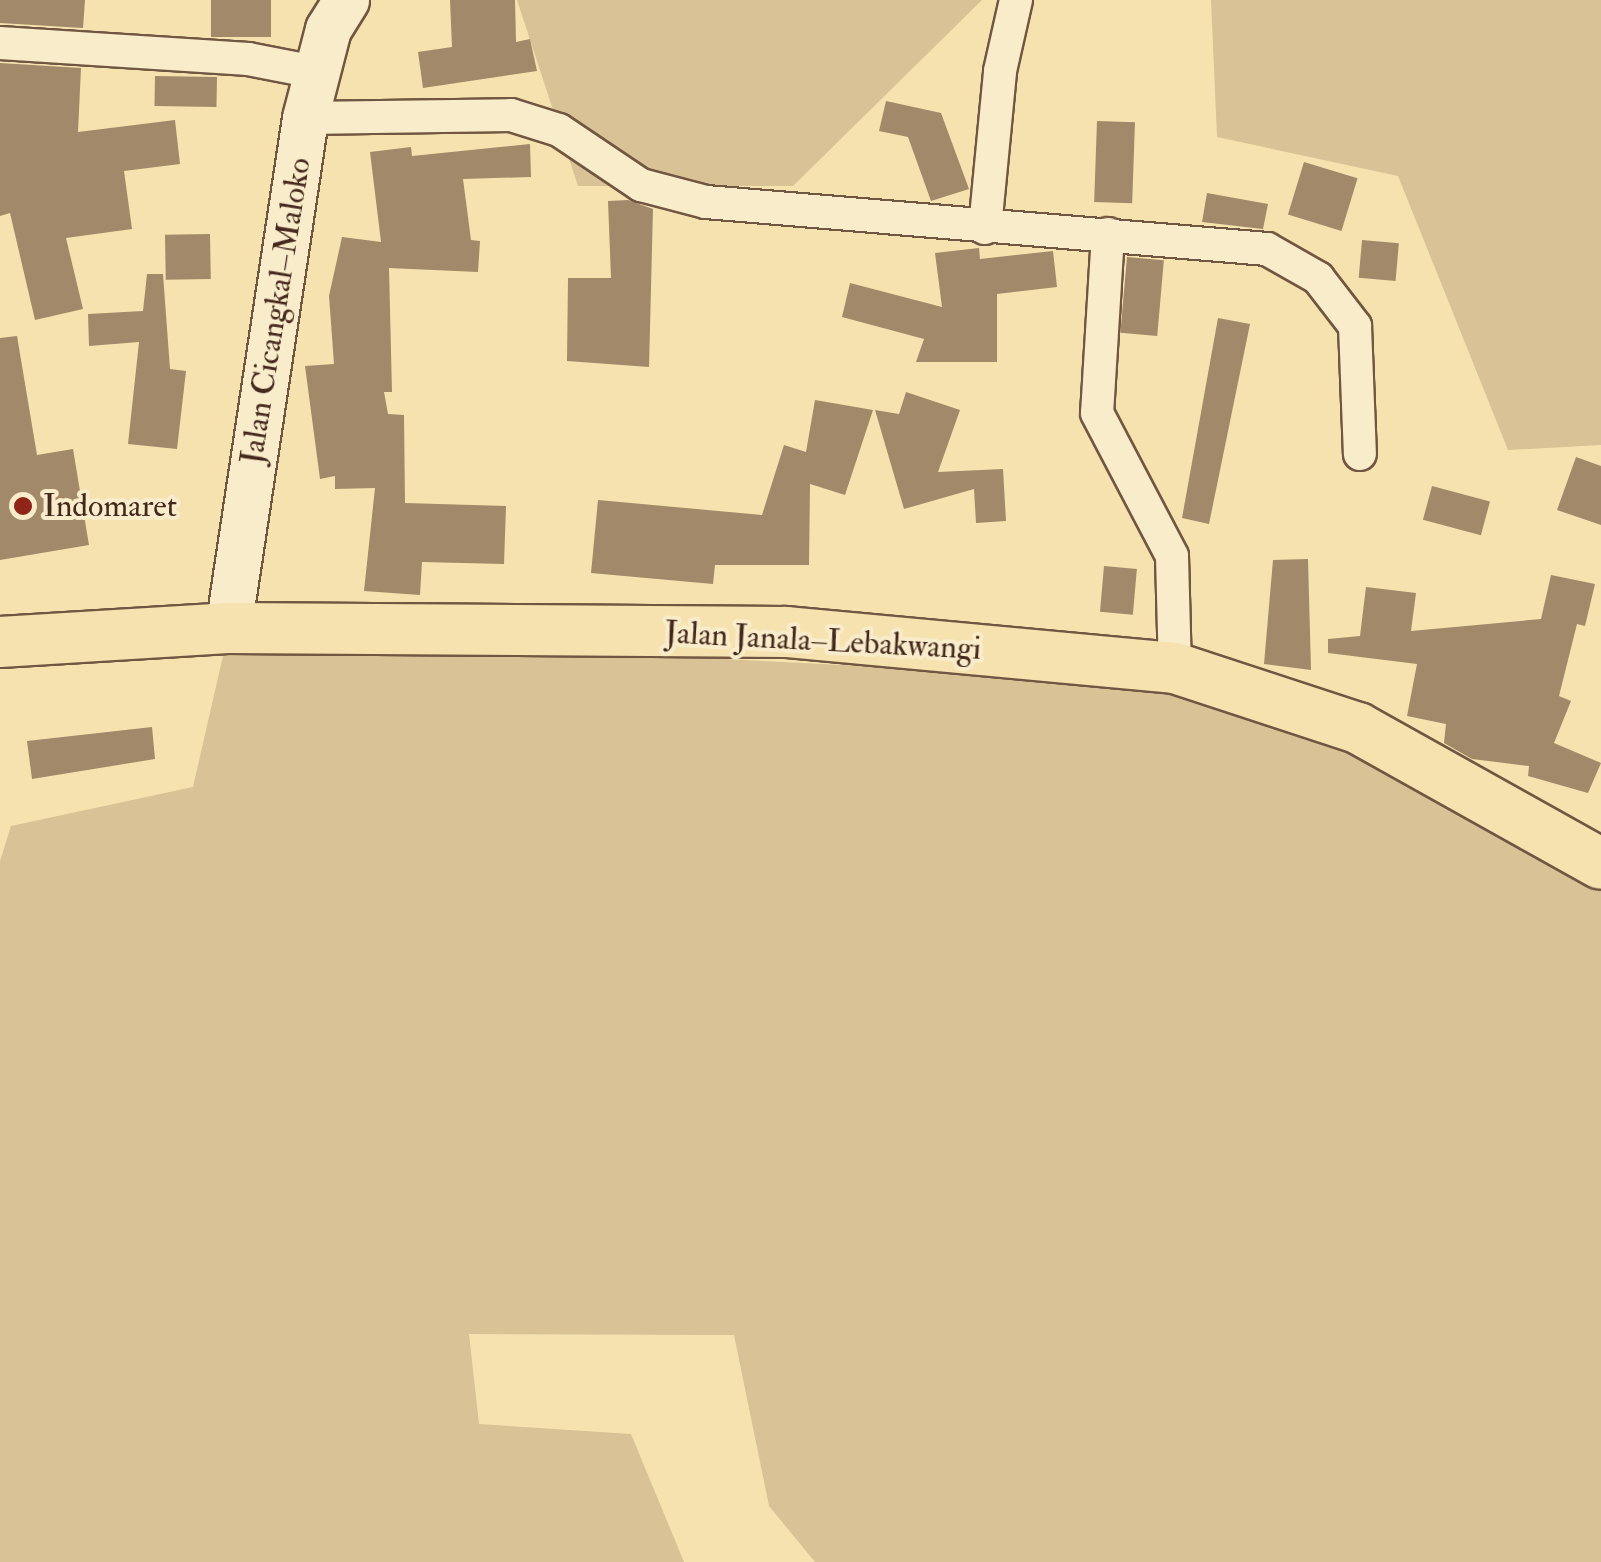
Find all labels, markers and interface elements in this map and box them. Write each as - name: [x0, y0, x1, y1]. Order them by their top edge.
- street label: Jalan Cicangkal–Maloko: [233, 155, 319, 467]
- place label: Indomaret: [43, 487, 177, 525]
- marker: Indomaret: [12, 495, 34, 517]
- street label: Jalan Janala–Lebakwangi: [664, 614, 982, 668]

